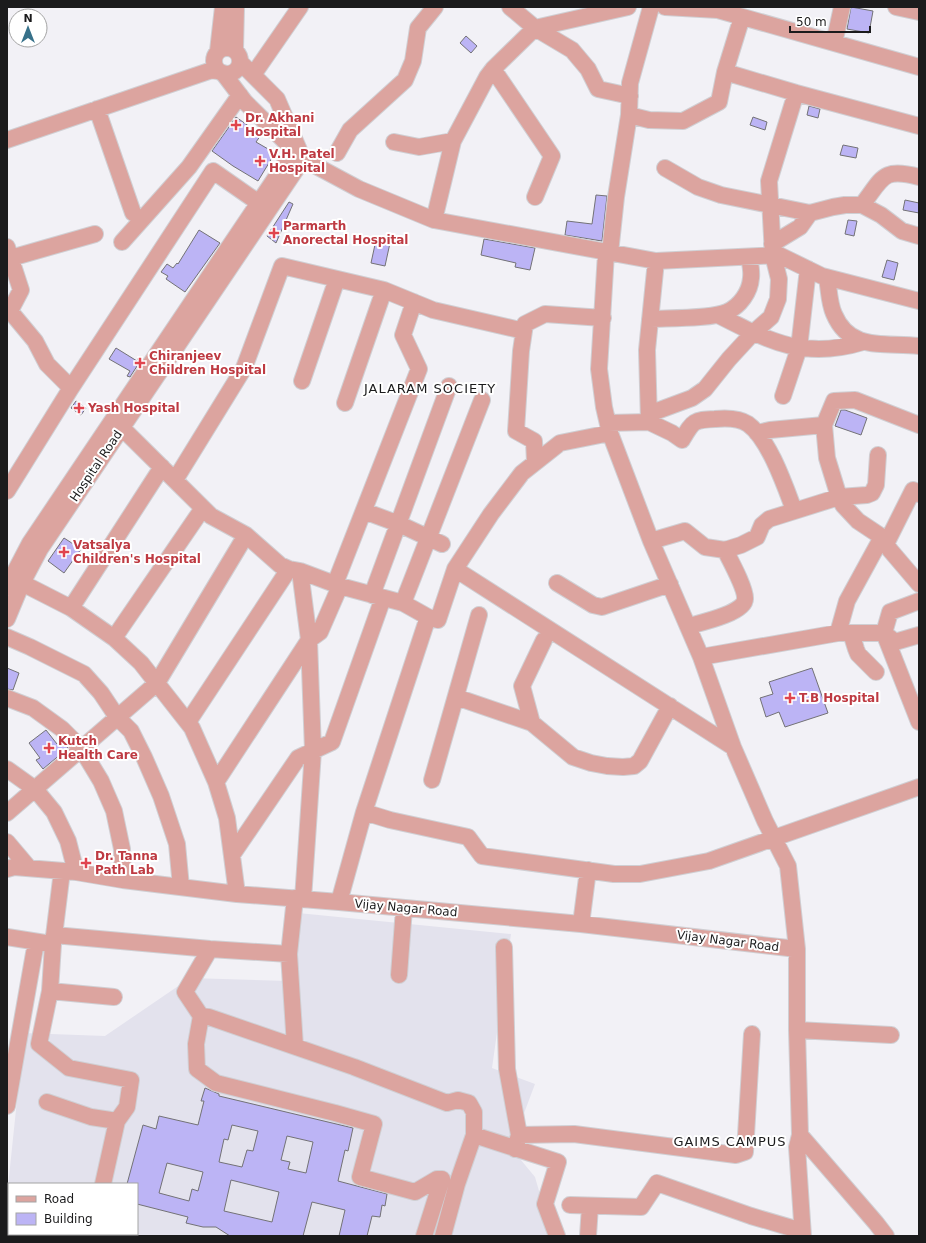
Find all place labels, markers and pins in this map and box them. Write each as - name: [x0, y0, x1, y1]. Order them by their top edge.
- place label: Dr. Akhani Hospital: [245, 111, 314, 139]
- marker: Dr. Akhani Hospital: [230, 119, 242, 131]
- place label: V.H. Patel Hospital: [269, 147, 335, 175]
- marker: V.H. Patel Hospital: [254, 155, 266, 167]
- place label: Parmarth Anorectal Hospital: [283, 219, 408, 247]
- marker: Parmarth Anorectal Hospital: [268, 227, 280, 239]
- place label: Chiranjeev Children Hospital: [149, 349, 266, 377]
- marker: Chiranjeev Children Hospital: [134, 357, 146, 369]
- place label: Yash Hospital: [87, 401, 180, 415]
- marker: Yash Hospital: [73, 402, 85, 414]
- place label: Vatsalya Children's Hospital: [73, 538, 201, 566]
- marker: Vatsalya Children's Hospital: [58, 546, 70, 558]
- place label: T.B Hospital: [799, 691, 879, 705]
- marker: T.B Hospital: [784, 692, 796, 704]
- place label: Kutch Health Care: [58, 734, 138, 762]
- marker: Kutch Health Care: [43, 742, 55, 754]
- place label: Dr. Tanna Path Lab: [95, 849, 158, 877]
- marker: Dr. Tanna Path Lab: [80, 857, 92, 869]

